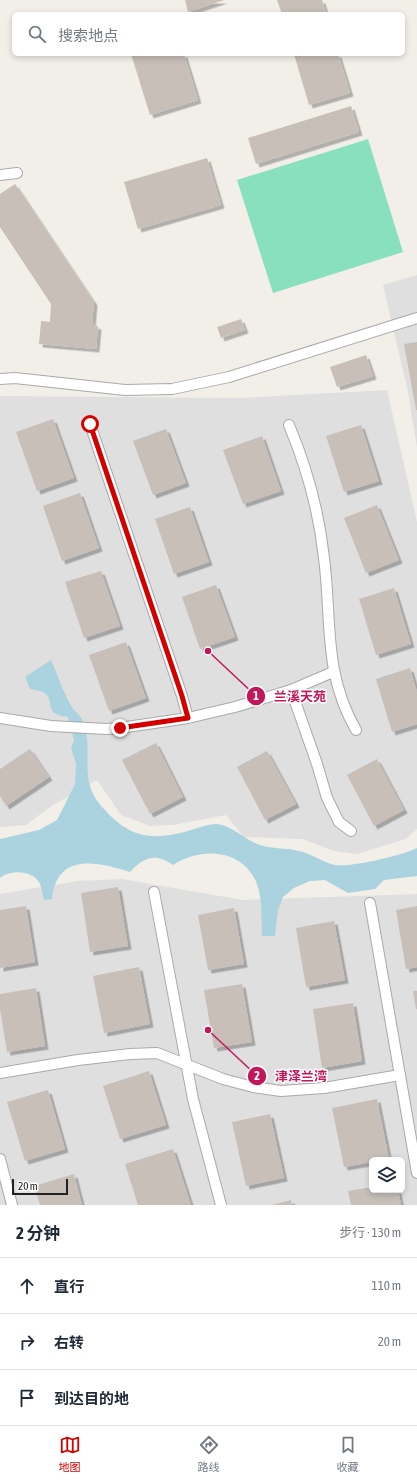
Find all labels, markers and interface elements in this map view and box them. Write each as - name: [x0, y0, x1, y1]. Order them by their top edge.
- search box: [12, 12, 405, 56]
- icon: search: [26, 23, 48, 45]
- text: 搜索地点: [58, 27, 118, 44]
- route start: [81, 415, 99, 433]
- callout: 兰溪天苑: [246, 684, 334, 709]
- text: 1: [253, 689, 259, 703]
- text: 兰溪天苑: [274, 689, 326, 704]
- route end: [111, 719, 129, 737]
- callout: 津泽兰湾: [247, 1064, 335, 1089]
- text: 2: [254, 1069, 260, 1083]
- text: 津泽兰湾: [275, 1069, 327, 1084]
- map controls: [369, 1157, 405, 1193]
- button: layers: [369, 1157, 405, 1193]
- scale bar: [12, 1177, 68, 1196]
- text: 20 m: [18, 1180, 38, 1192]
- text: 2 分钟: [16, 1223, 60, 1243]
- text: 步行 · 130 m: [339, 1225, 401, 1240]
- icon: ahead: [16, 1275, 38, 1297]
- text: 直行: [54, 1278, 84, 1295]
- text: 110 m: [372, 1278, 401, 1293]
- icon: right: [16, 1331, 38, 1353]
- text: 右转: [54, 1334, 84, 1351]
- text: 20 m: [378, 1334, 401, 1349]
- icon: arrive: [16, 1387, 38, 1409]
- text: 到达目的地: [54, 1390, 129, 1407]
- tab: 地图: [59, 1434, 81, 1474]
- tab: 路线: [198, 1434, 220, 1474]
- tab: 收藏: [337, 1434, 359, 1474]

